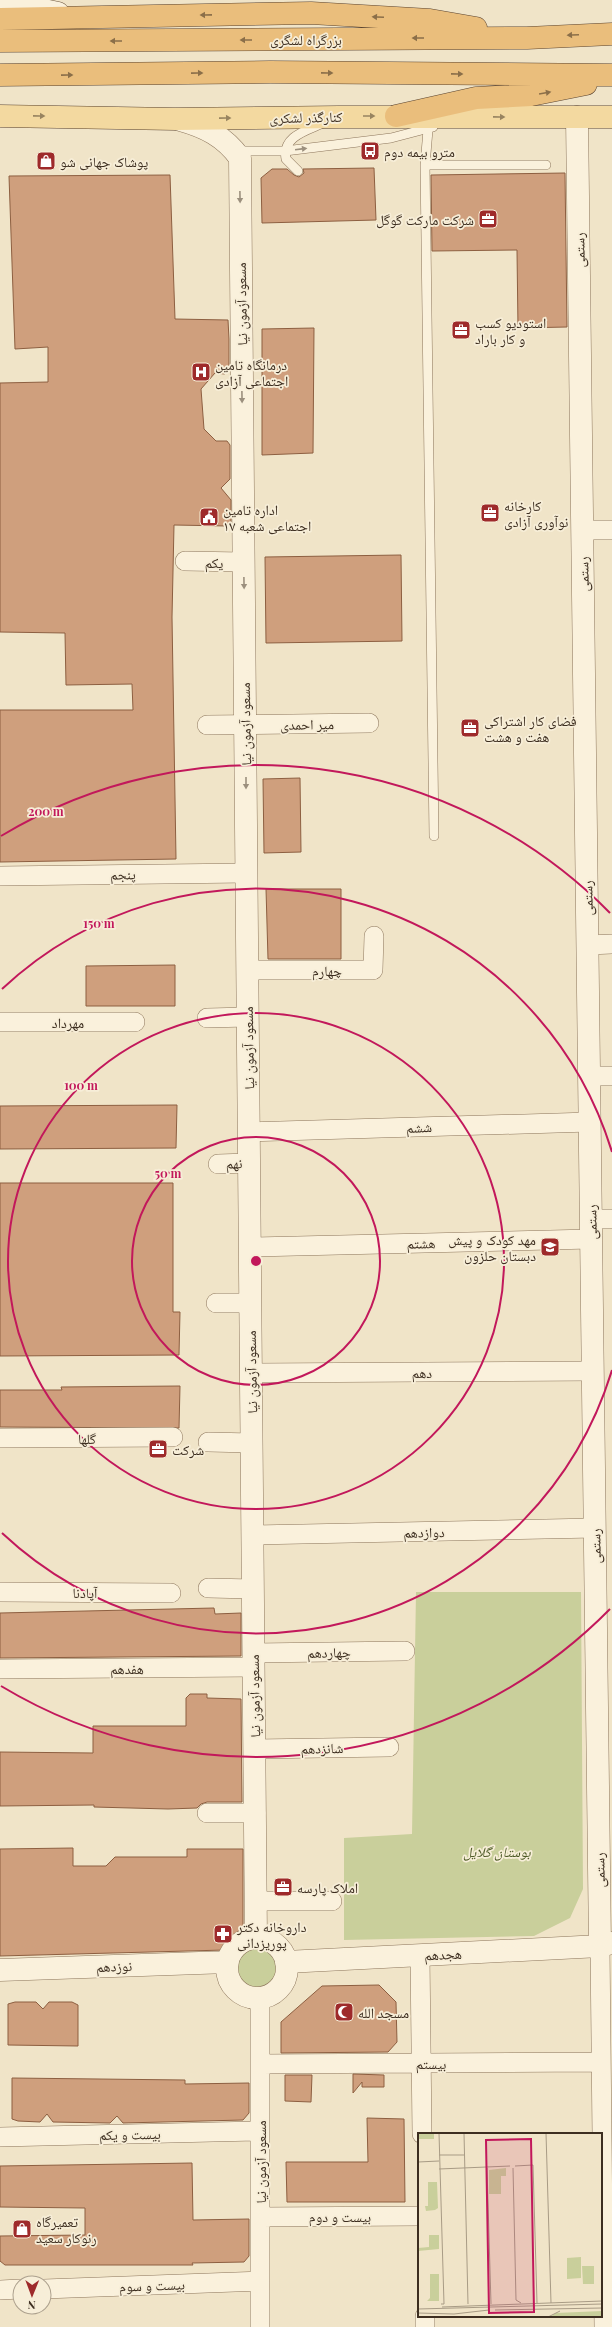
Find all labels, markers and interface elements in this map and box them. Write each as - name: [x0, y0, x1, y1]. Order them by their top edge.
- one-way arrow: [199, 12, 212, 18]
- one-way arrow: [371, 14, 384, 20]
- street label: بزرگراه لشگری: [270, 30, 342, 49]
- one-way arrow: [567, 32, 579, 39]
- one-way arrow: [411, 35, 424, 41]
- one-way arrow: [239, 37, 252, 43]
- one-way arrow: [109, 38, 122, 44]
- one-way arrow: [191, 70, 204, 76]
- one-way arrow: [321, 70, 334, 76]
- one-way arrow: [451, 71, 464, 77]
- one-way arrow: [61, 72, 74, 78]
- one-way arrow: [539, 90, 551, 96]
- street label: کنارگذر لشکری: [269, 107, 343, 127]
- one-way arrow: [33, 113, 46, 119]
- one-way arrow: [363, 113, 376, 119]
- one-way arrow: [493, 113, 505, 120]
- one-way arrow: [219, 115, 232, 121]
- bus stop icon: مترو بیمه دوم: [359, 140, 381, 162]
- place label: مترو بیمه دوم: [384, 142, 455, 162]
- one-way arrow: [295, 146, 307, 152]
- shop icon: پوشاک جهانی شو: [35, 150, 57, 172]
- place label: پوشاک جهانی شو: [60, 152, 148, 171]
- one-way arrow: [237, 191, 243, 204]
- office icon: شرکت مارکت گوگل: [477, 208, 499, 230]
- place label: شرکت مارکت گوگل: [376, 210, 474, 229]
- street label: رستمی: [569, 232, 589, 268]
- street label: مسعود آزمون نیا: [231, 262, 251, 346]
- place label: استودیو کسب و کار باراد: [475, 313, 546, 348]
- office icon: استودیو کسب و کار باراد: [450, 319, 472, 341]
- place label: درمانگاه تامین اجتماعی آزادی: [215, 355, 288, 390]
- hospital icon: درمانگاه تامین اجتماعی آزادی: [190, 361, 212, 383]
- one-way arrow: [239, 391, 245, 404]
- place label: کارخانه نوآوری آزادی: [504, 496, 568, 531]
- place label: اداره تامین اجتماعی شعبه ۱۷: [223, 500, 311, 535]
- office icon: کارخانه نوآوری آزادی: [479, 502, 501, 524]
- public building icon: اداره تامین اجتماعی شعبه ۱۷: [198, 506, 220, 528]
- street label: یکم: [205, 553, 224, 573]
- street label: رستمی: [573, 556, 593, 592]
- one-way arrow: [241, 577, 247, 590]
- street label: مسعود آزمون نیا: [235, 682, 255, 766]
- place label: فضای کار اشتراکی هفت و هشت: [484, 711, 577, 746]
- street label: میر احمدی: [280, 714, 334, 734]
- office icon: فضای کار اشتراکی هفت و هشت: [459, 717, 481, 739]
- one-way arrow: [243, 777, 249, 790]
- text: 200 m: [28, 803, 64, 819]
- street label: پنجم: [110, 864, 136, 885]
- street label: رستمی: [577, 880, 597, 916]
- text: 150 m: [83, 915, 115, 931]
- street label: چهارم: [312, 961, 342, 981]
- street label: مسعود آزمون نیا: [238, 1006, 258, 1090]
- street label: مهرداد: [52, 1013, 84, 1032]
- text: 100 m: [64, 1077, 98, 1093]
- street label: ششم: [406, 1117, 432, 1138]
- street label: نهم: [225, 1153, 243, 1174]
- text: 50 m: [155, 1165, 182, 1181]
- street label: رستمی: [581, 1204, 601, 1240]
- place label: مهد کودک و پیش دبستان حلزون: [448, 1230, 536, 1265]
- street label: هشتم: [406, 1233, 436, 1254]
- school or university icon: مهد کودک و پیش دبستان حلزون: [539, 1236, 561, 1258]
- centre of rings: [249, 1254, 263, 1268]
- street label: مسعود آزمون نیا: [241, 1330, 261, 1414]
- street label: دهم: [412, 1363, 432, 1383]
- street label: گلها: [78, 1429, 96, 1448]
- office icon: شرکت: [147, 1438, 169, 1460]
- place label: شرکت: [172, 1440, 204, 1459]
- street label: دوازدهم: [403, 1522, 445, 1543]
- street label: رستمی: [585, 1528, 605, 1564]
- street label: آپادنا: [73, 1583, 98, 1602]
- street label: چهاردهم: [307, 1642, 351, 1663]
- street label: مسعود آزمون نیا: [244, 1654, 264, 1738]
- street label: هفدهم: [110, 1659, 144, 1679]
- street label: شانزدهم: [301, 1738, 343, 1759]
- park label: بوستان گلایل: [463, 1842, 531, 1861]
- street label: رستمی: [589, 1852, 609, 1888]
- office icon: املاک پارسه: [272, 1876, 294, 1898]
- place label: املاک پارسه: [297, 1878, 358, 1897]
- place label: داروخانه دکتر پوریزدانی: [236, 1917, 307, 1952]
- pharmacy icon: داروخانه دکتر پوریزدانی: [212, 1923, 234, 1945]
- street label: هجدهم: [424, 1944, 462, 1965]
- street label: نوزدهم: [96, 1956, 133, 1977]
- mosque icon: مسجد الله: [333, 2001, 355, 2023]
- place label: مسجد الله: [358, 2003, 409, 2022]
- street label: بیستم: [416, 2054, 446, 2074]
- street label: مسعود آزمون نیا: [251, 2120, 270, 2204]
- street label: بیست و یکم: [99, 2124, 161, 2145]
- inset map: [418, 2133, 602, 2317]
- street label: بیست و دوم: [309, 2207, 371, 2227]
- place label: تعمیرگاه رنوکار سعید: [36, 2212, 97, 2247]
- shop icon: تعمیرگاه رنوکار سعید: [11, 2218, 33, 2240]
- street label: بیست و سوم: [119, 2274, 185, 2297]
- north arrow: [12, 2275, 52, 2315]
- text: N: [28, 2298, 36, 2313]

